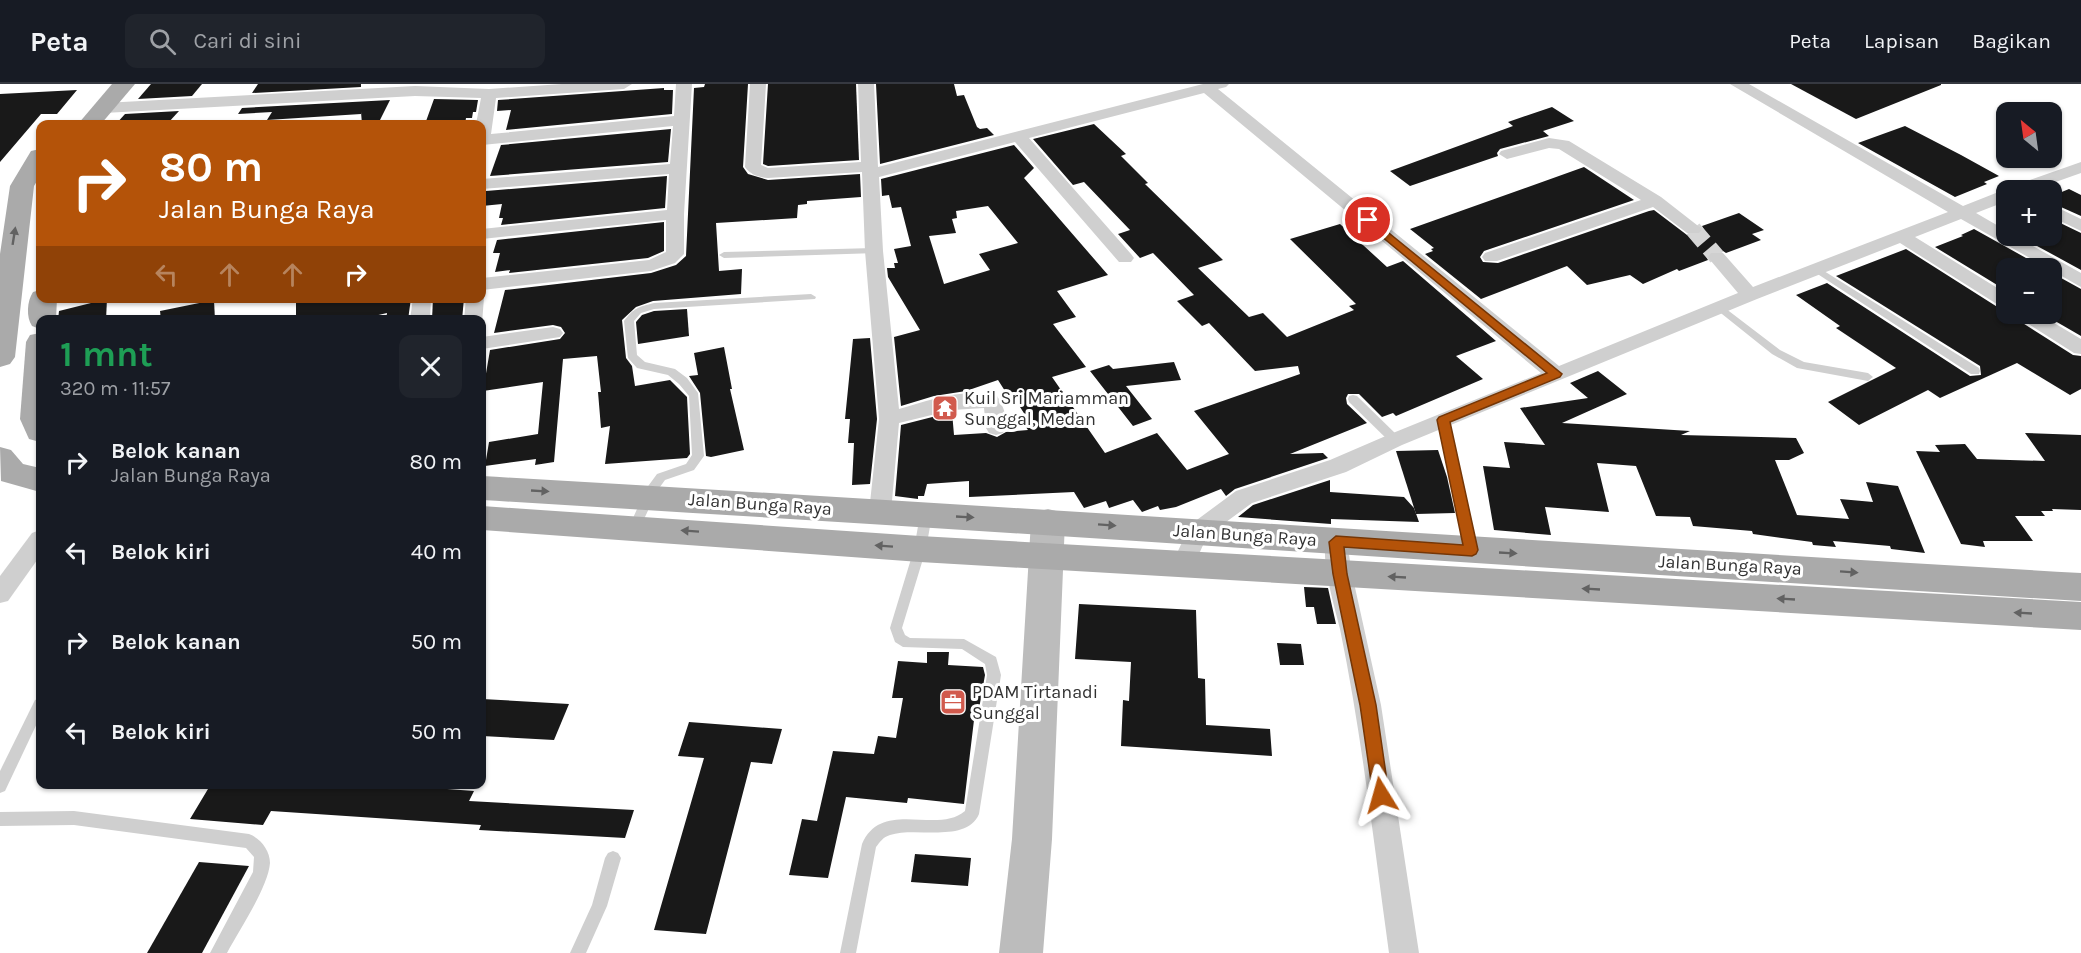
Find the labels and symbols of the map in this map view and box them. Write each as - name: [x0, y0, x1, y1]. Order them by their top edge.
- north arrow: [1996, 102, 2062, 168]
- pin: [1342, 194, 1393, 245]
- one-way arrow: [10, 226, 19, 245]
- place label: Kuil Sri Mariamman Sunggal, Medan: [964, 387, 1129, 430]
- temple icon: Kuil Sri Mariamman Sunggal, Medan: [930, 393, 960, 423]
- one-way arrow: [530, 486, 549, 495]
- street label: Jalan Bunga Raya: [688, 488, 832, 520]
- one-way arrow: [956, 512, 975, 521]
- street label: Jalan Bunga Raya: [1173, 519, 1317, 551]
- one-way arrow: [1097, 520, 1116, 529]
- one-way arrow: [680, 526, 699, 536]
- one-way arrow: [875, 542, 894, 551]
- one-way arrow: [1498, 548, 1517, 557]
- street label: Jalan Bunga Raya: [1658, 550, 1802, 580]
- one-way arrow: [1840, 568, 1859, 577]
- one-way arrow: [1387, 572, 1406, 582]
- one-way arrow: [1582, 584, 1601, 593]
- one-way arrow: [1776, 595, 1795, 604]
- one-way arrow: [2013, 608, 2032, 617]
- place label: PDAM Tirtanadi Sunggal: [972, 681, 1098, 724]
- office icon: PDAM Tirtanadi Sunggal: [938, 687, 968, 717]
- position arrow: [1349, 763, 1413, 827]

